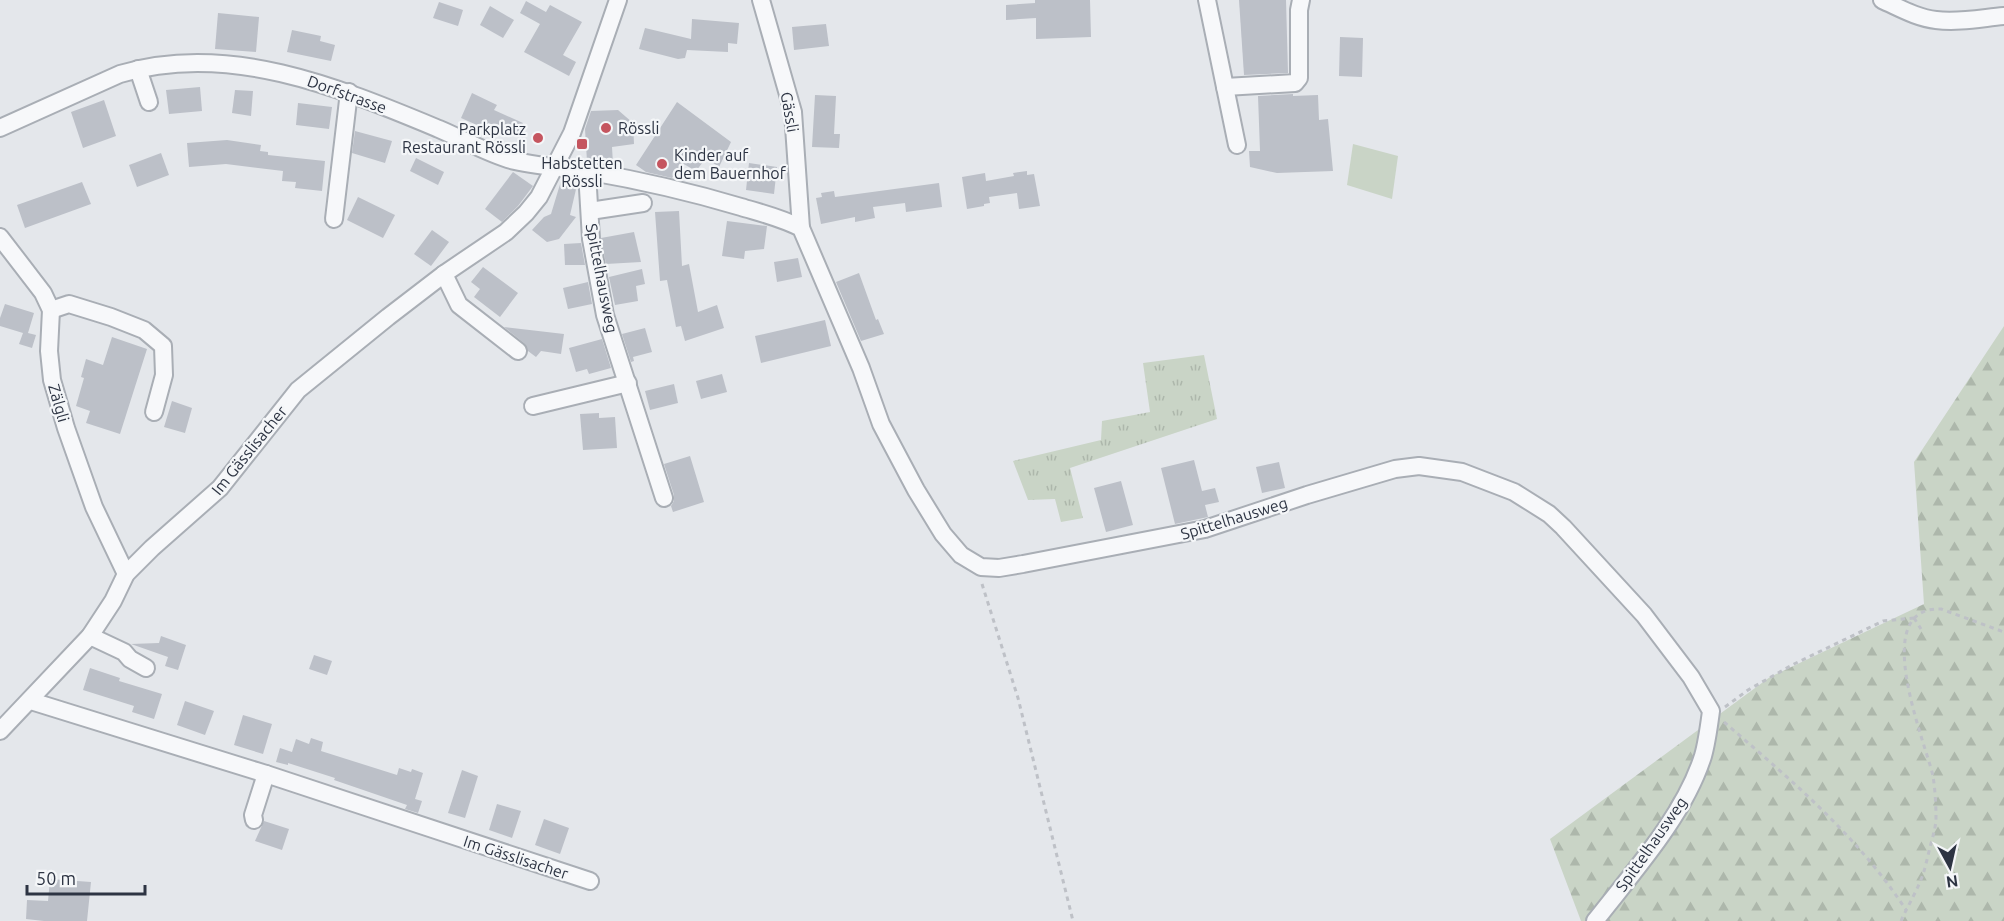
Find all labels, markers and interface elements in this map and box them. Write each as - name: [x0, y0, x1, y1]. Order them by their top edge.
- street label: Dorfstrasse: [305, 71, 389, 117]
- street label: Gässli: [778, 90, 802, 134]
- place label: Rössli: [618, 119, 659, 137]
- place label: Parkplatz Restaurant Rössli: [402, 120, 526, 156]
- marker: Rössli: [599, 121, 613, 135]
- marker: Parkplatz Restaurant Rössli: [531, 131, 545, 145]
- marker: Habstetten Rössli: [575, 137, 589, 151]
- place label: Kinder auf dem Bauernhof: [674, 146, 787, 182]
- place label: Habstetten Rössli: [541, 154, 623, 190]
- marker: Kinder auf dem Bauernhof: [655, 157, 669, 171]
- street label: Spittelhausweg: [583, 222, 621, 334]
- street label: Zälgli: [45, 382, 73, 424]
- street label: Im Gässlisacher: [208, 402, 290, 498]
- street label: Spittelhausweg: [1178, 493, 1290, 543]
- street label: Spittelhausweg: [1612, 793, 1690, 895]
- street label: Im Gässlisacher: [461, 832, 571, 882]
- north arrow: [1920, 837, 1980, 897]
- scale bar: [27, 858, 146, 896]
- text: 50 m: [36, 868, 76, 888]
- text: N: [1945, 872, 1959, 892]

